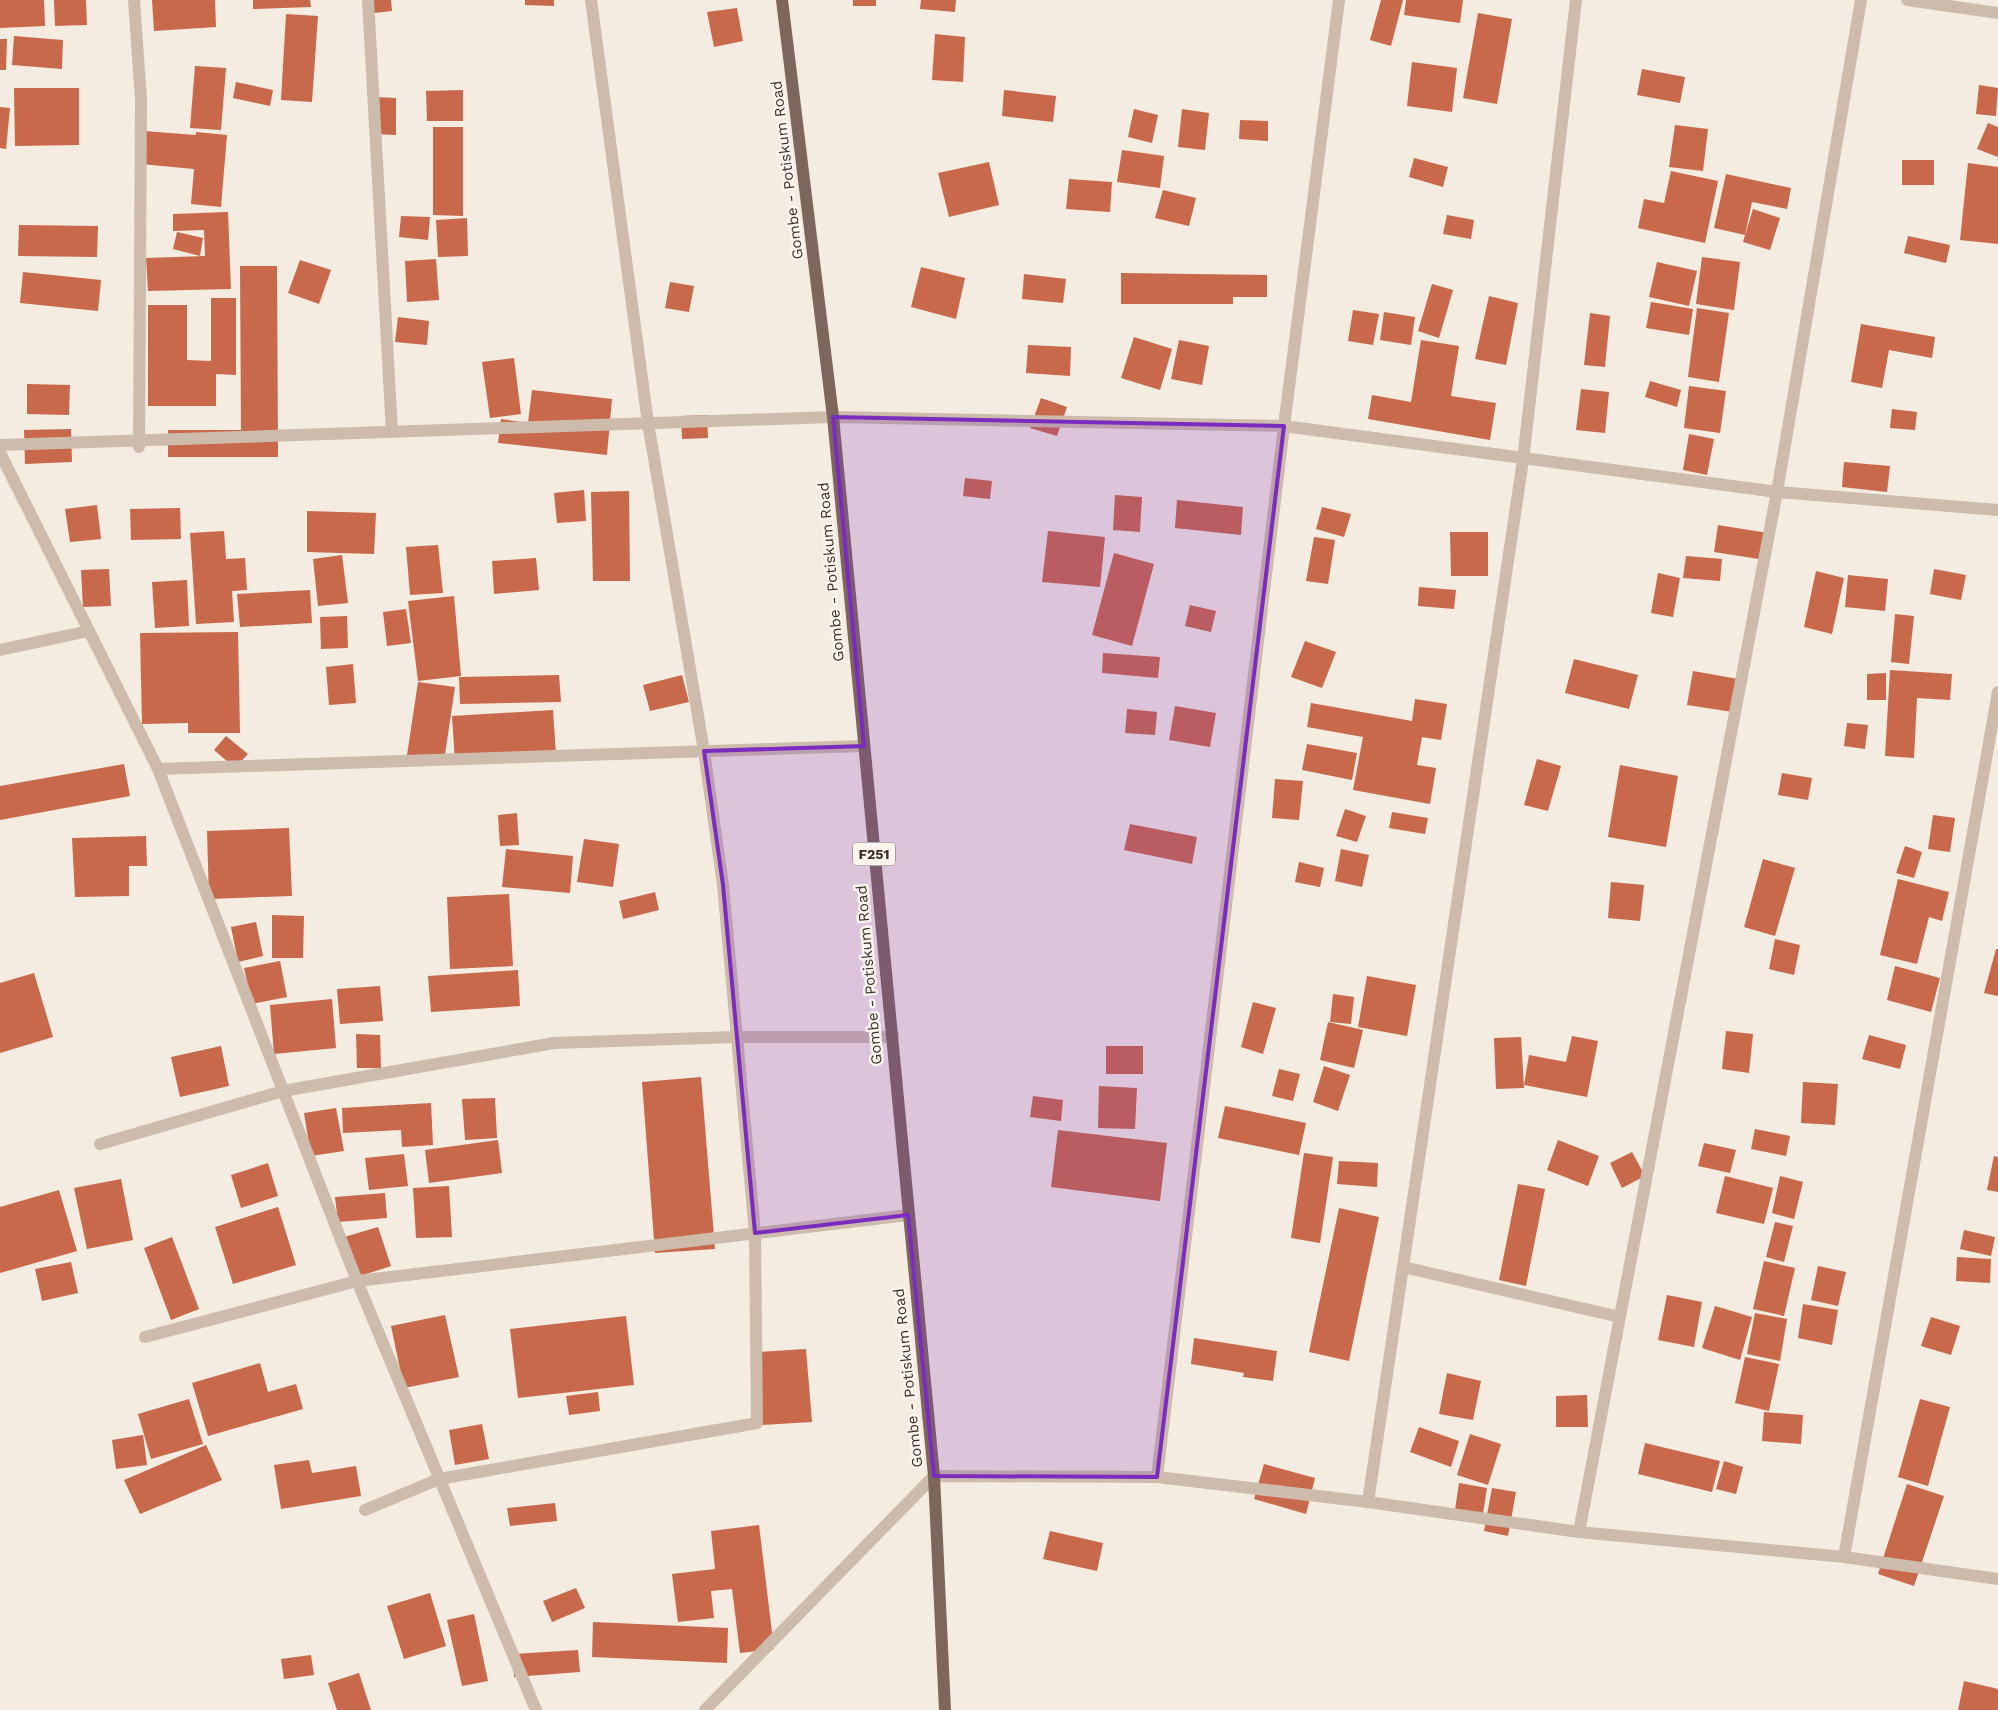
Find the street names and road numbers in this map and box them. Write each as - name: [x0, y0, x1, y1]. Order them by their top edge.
- street label: Gombe - Potiskum Road: [767, 80, 807, 260]
- street label: Gombe - Potiskum Road: [814, 482, 848, 662]
- road number: F251: [853, 842, 895, 866]
- street label: Gombe - Potiskum Road: [852, 885, 886, 1065]
- street label: Gombe - Potiskum Road: [890, 1288, 926, 1468]

